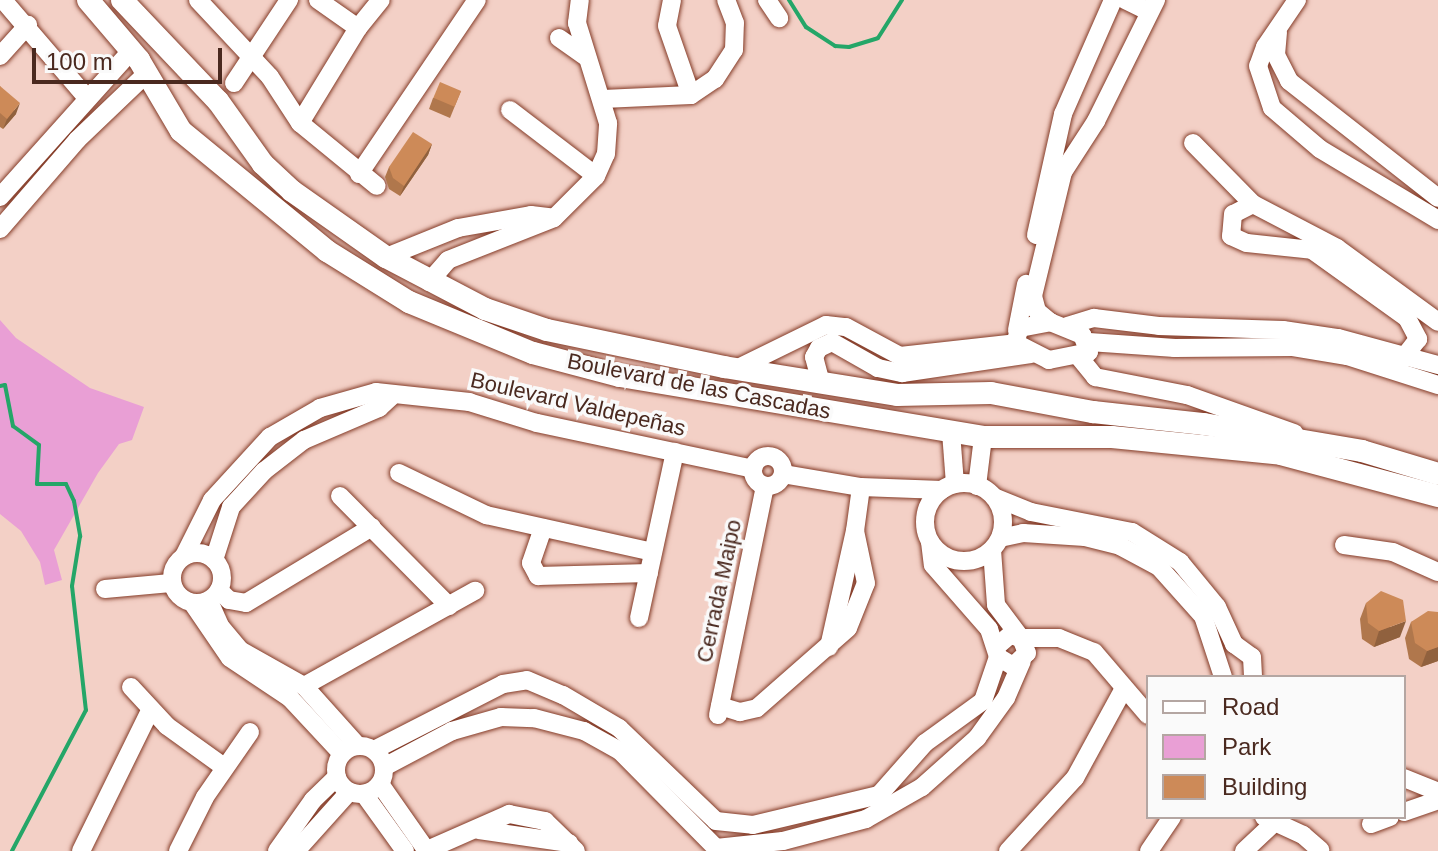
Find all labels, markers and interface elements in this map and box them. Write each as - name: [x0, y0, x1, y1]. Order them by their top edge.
- scale bar: [36, 32, 226, 82]
- text: 100 m: [46, 48, 113, 75]
- street label: Boulevard de las Cascadas: [565, 347, 833, 425]
- street label: Boulevard Valdepeñas: [468, 366, 688, 442]
- street label: Cerrada Maipo: [691, 517, 747, 665]
- legend: [1146, 675, 1406, 819]
- text: Road: [1222, 693, 1279, 720]
- text: Park: [1222, 733, 1271, 760]
- text: Building: [1222, 773, 1307, 800]

